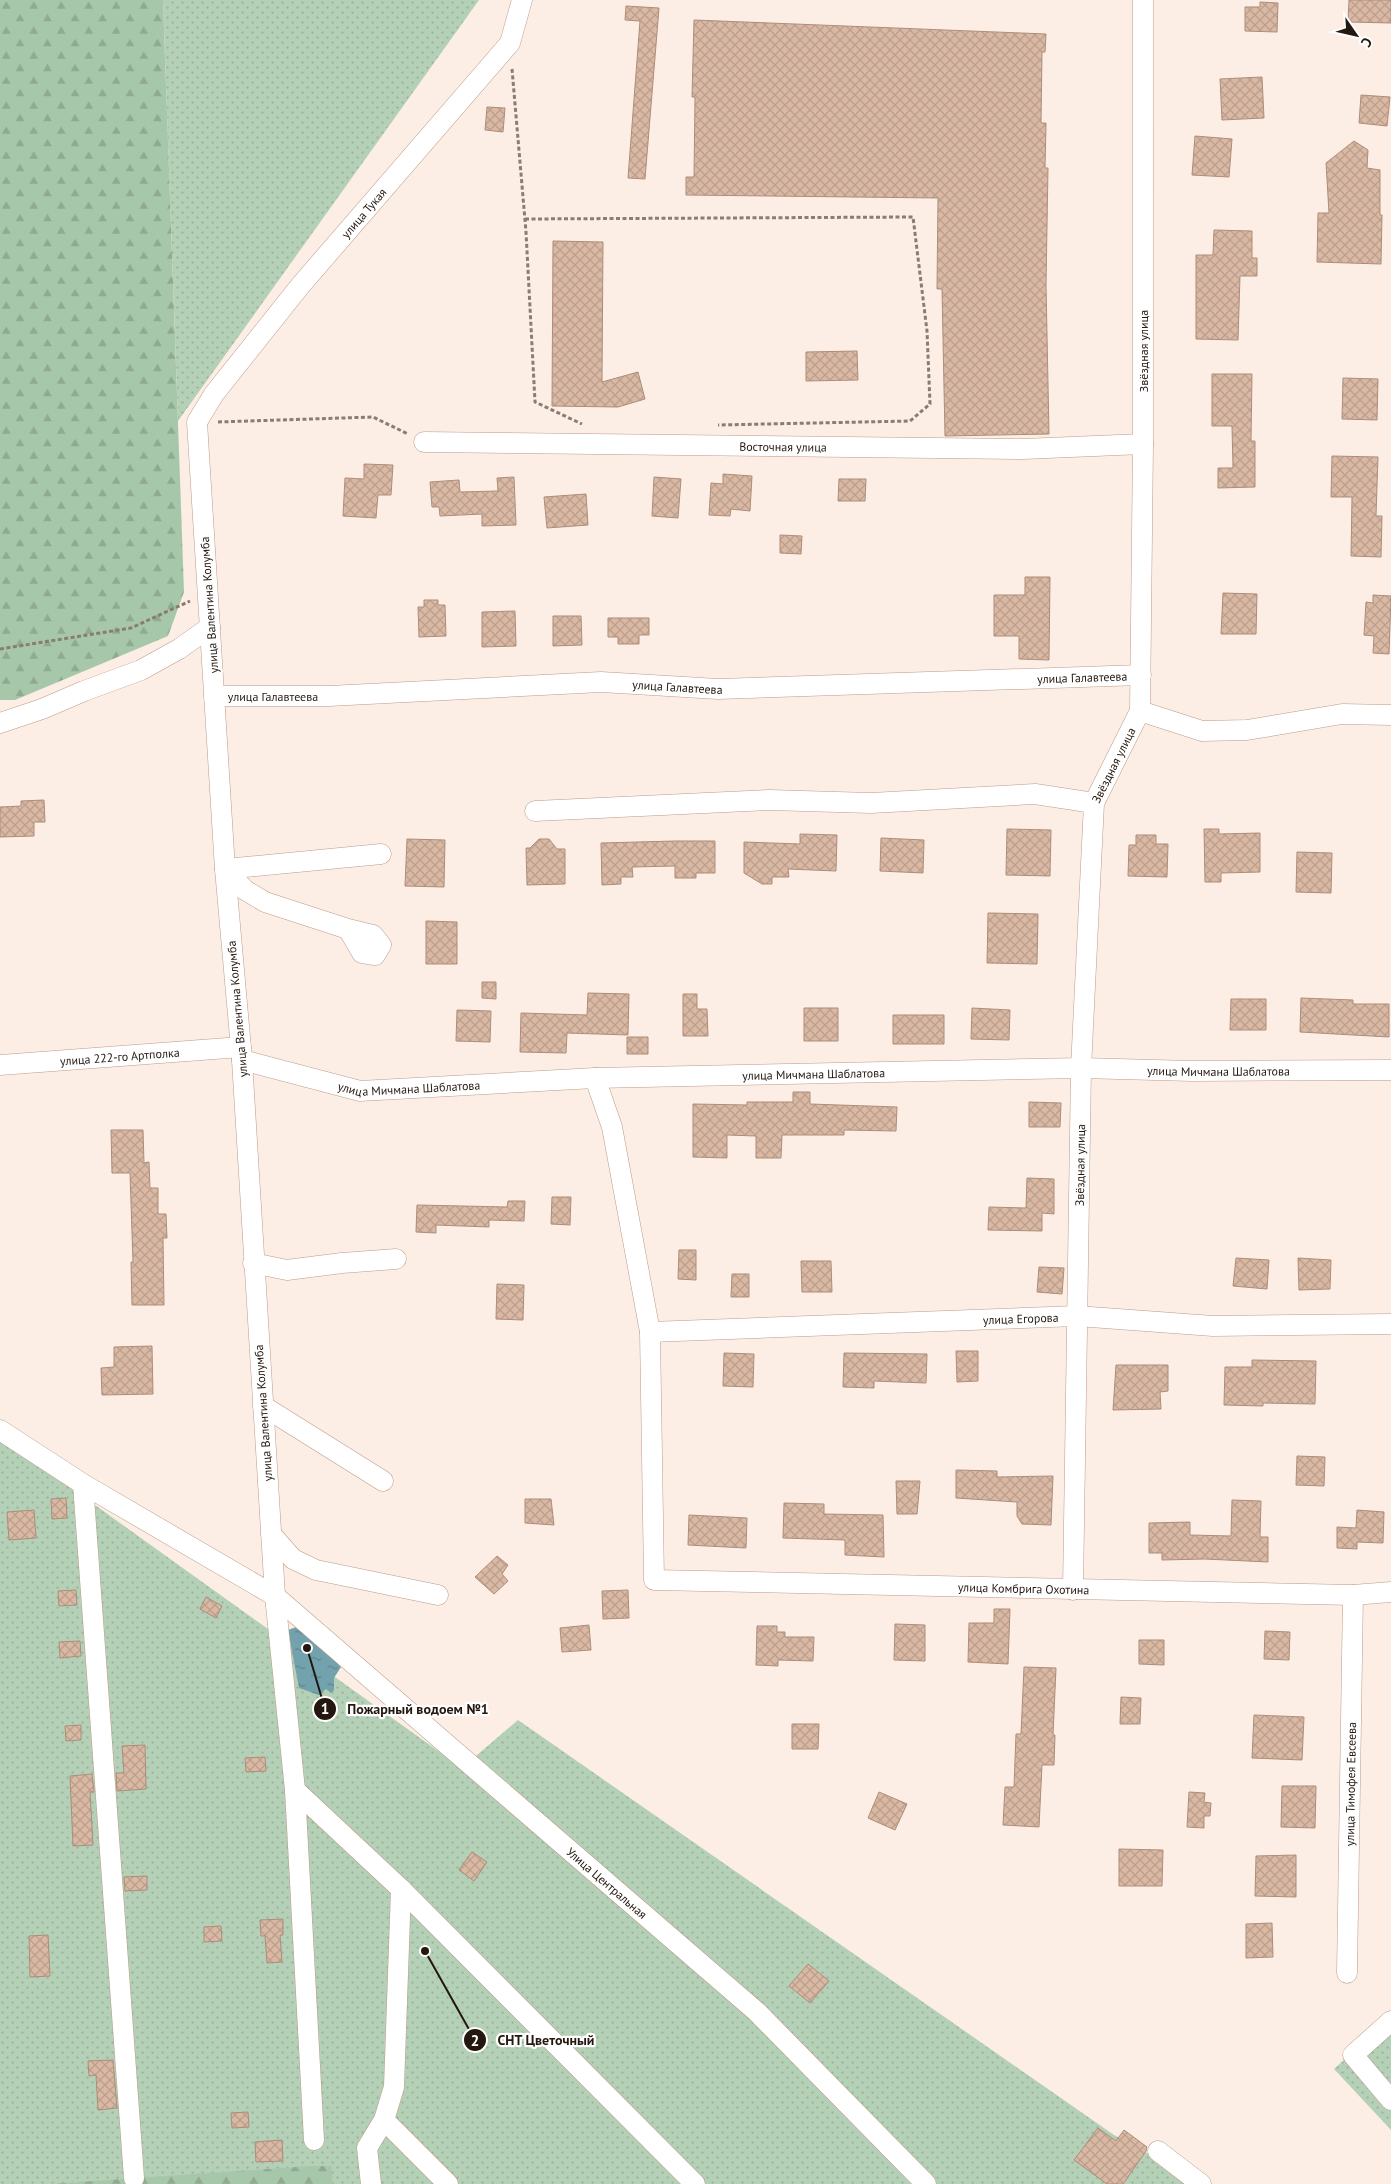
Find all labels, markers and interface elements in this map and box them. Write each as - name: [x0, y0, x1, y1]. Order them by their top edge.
- north arrow: [1331, 10, 1381, 60]
- text: С: [1357, 34, 1376, 51]
- street label: улица Тукая: [338, 184, 389, 241]
- street label: Звёздная улица: [1136, 310, 1151, 392]
- street label: Восточная улица: [739, 438, 827, 454]
- street label: улица Валентина Колумба: [197, 536, 221, 674]
- street label: улица Галавтеева: [1037, 668, 1128, 686]
- street label: улица Галавтеева: [632, 676, 723, 697]
- street label: улица Галавтеева: [228, 689, 318, 704]
- street label: Звёздная улица: [1088, 725, 1138, 805]
- street label: улица Валентина Колумба: [224, 940, 250, 1078]
- street label: улица 222-го Артполка: [59, 1044, 180, 1068]
- street label: улица Мичмана Шаблатова: [1147, 1062, 1290, 1079]
- street label: улица Мичмана Шаблатова: [742, 1065, 885, 1082]
- street label: улица Мичмана Шаблатова: [336, 1077, 481, 1099]
- street label: Звёздная улица: [1071, 1124, 1088, 1206]
- street label: улица Егорова: [983, 1309, 1059, 1327]
- street label: улица Валентина Колумба: [251, 1344, 275, 1482]
- street label: улица Комбрига Охотина: [958, 1579, 1089, 1597]
- callout: Пожарный водоем №1: [313, 1695, 499, 1724]
- text: 1: [321, 1699, 329, 1718]
- text: Пожарный водоем №1: [347, 1700, 489, 1718]
- street label: улица Тимофея Евсеева: [1342, 1722, 1358, 1846]
- street label: Улица Центральная: [564, 1844, 650, 1921]
- callout: СНТ Цветочный: [462, 2026, 605, 2055]
- text: 2: [471, 2031, 479, 2050]
- text: СНТ Цветочный: [498, 2031, 594, 2049]

